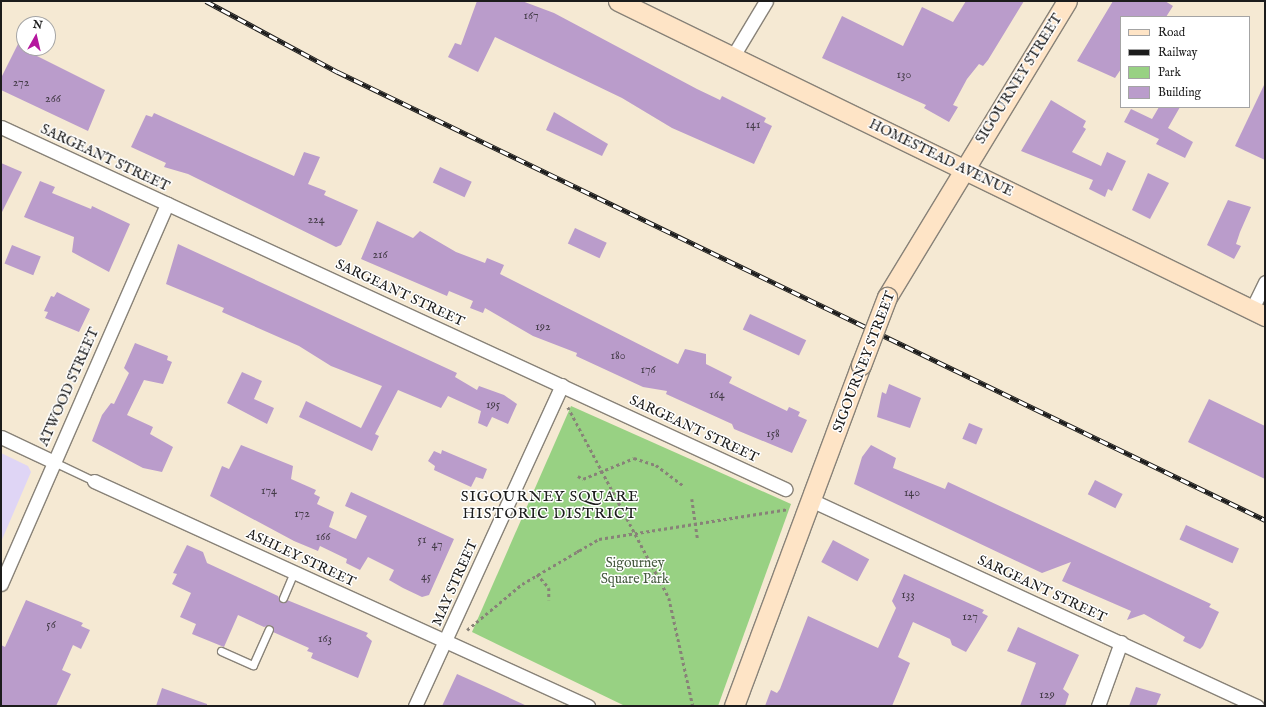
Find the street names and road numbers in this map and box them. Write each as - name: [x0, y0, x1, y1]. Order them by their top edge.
- street label: SIGOURNEY STREET: [972, 11, 1066, 147]
- street label: HOMESTEAD AVENUE: [866, 116, 1016, 200]
- street label: SARGEANT STREET: [38, 121, 172, 195]
- street label: SARGEANT STREET: [333, 256, 467, 330]
- street label: SIGOURNEY STREET: [829, 289, 899, 435]
- street label: ATWOOD STREET: [35, 325, 103, 449]
- street label: SARGEANT STREET: [627, 392, 761, 466]
- street label: ASHLEY STREET: [244, 525, 358, 591]
- street label: MAY STREET: [429, 537, 481, 629]
- street label: SARGEANT STREET: [975, 552, 1109, 626]

